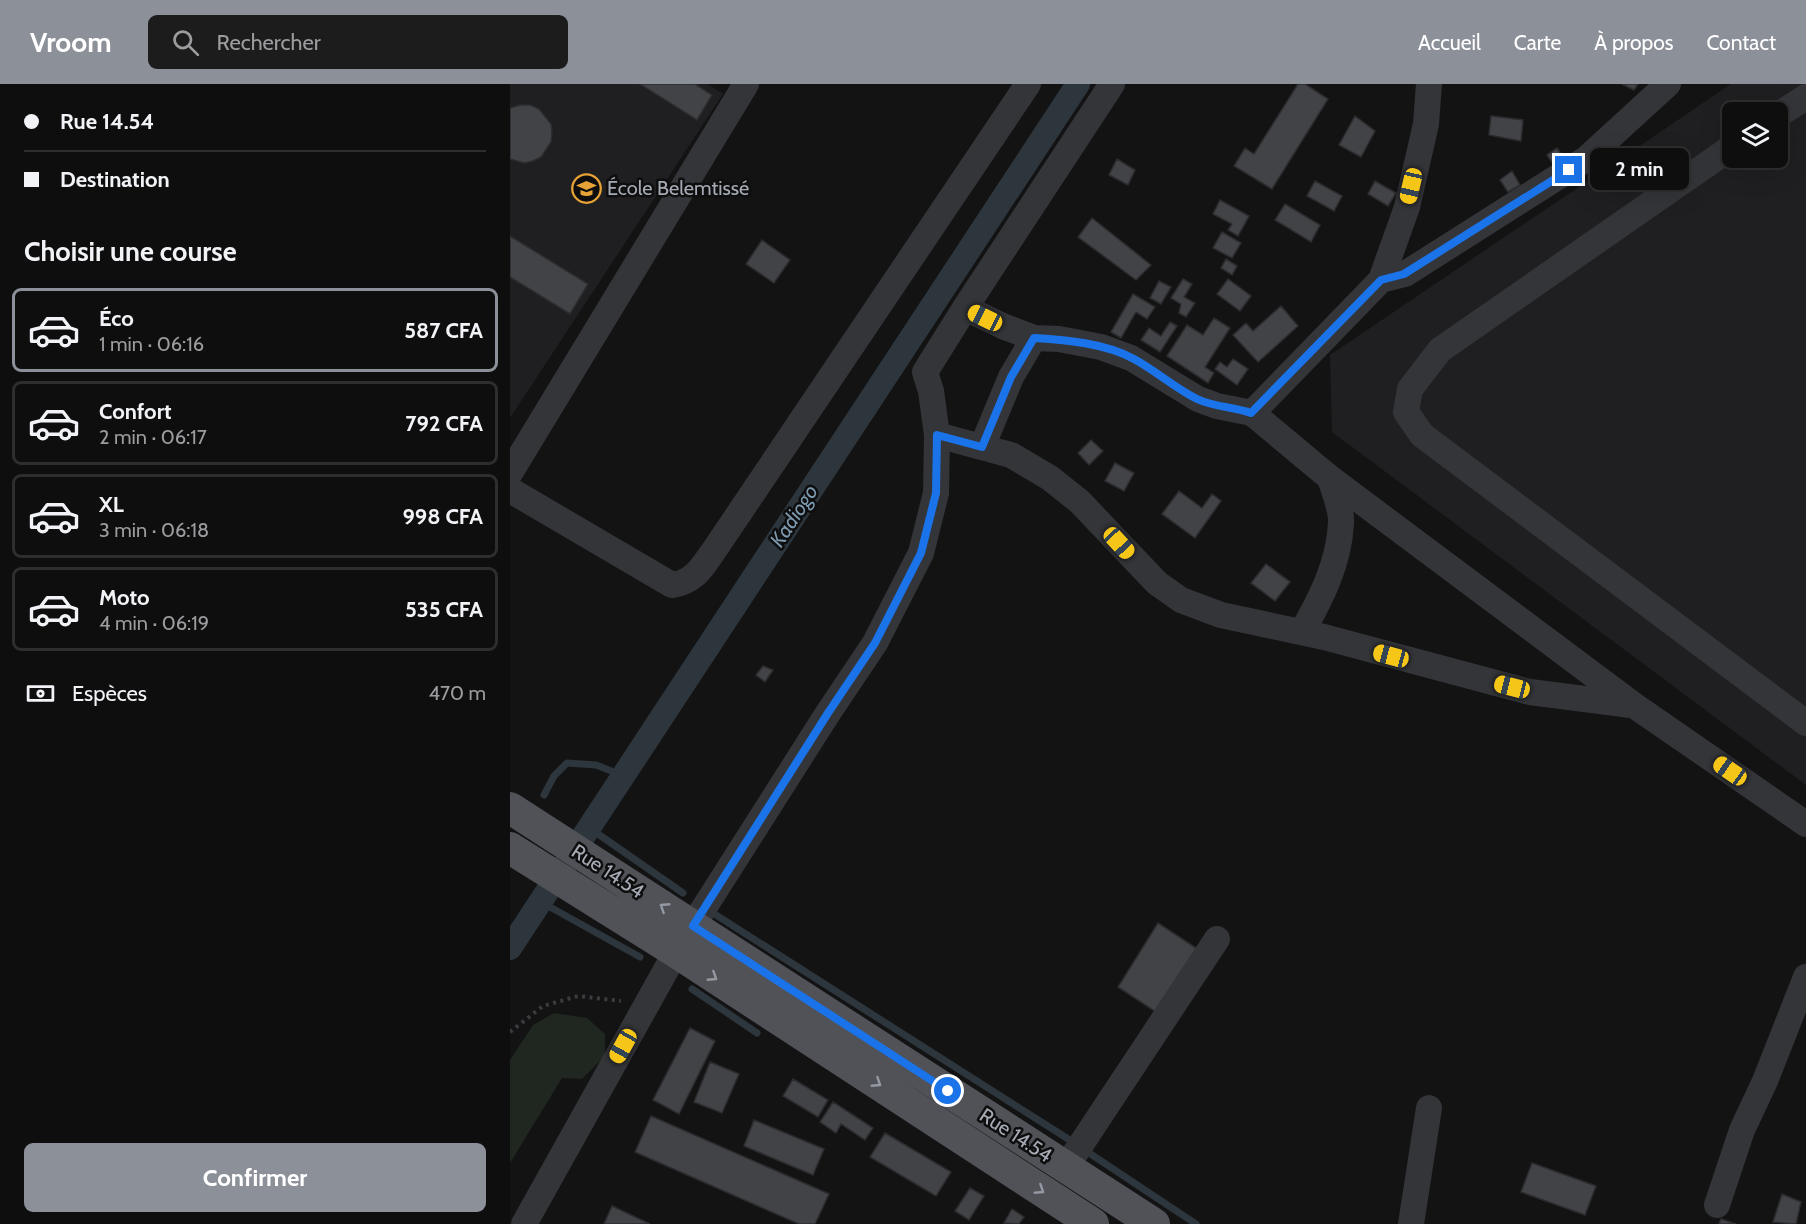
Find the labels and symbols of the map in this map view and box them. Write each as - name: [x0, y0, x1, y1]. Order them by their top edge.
- callout: 2 min: [1590, 149, 1689, 191]
- route end: [1555, 156, 1582, 183]
- car: [1398, 166, 1424, 206]
- school or university icon: École Belemtissé: [570, 172, 602, 204]
- place label: École Belemtissé: [607, 176, 749, 200]
- car: [965, 302, 1005, 334]
- water label: Kadiogo: [764, 480, 823, 552]
- car: [1100, 524, 1138, 562]
- car: [1371, 643, 1411, 669]
- car: [1492, 674, 1532, 700]
- car: [1710, 753, 1750, 789]
- street label: Rue 14.54: [567, 839, 649, 903]
- one-way arrow: [660, 903, 670, 915]
- one-way arrow: [707, 969, 718, 980]
- car: [606, 1026, 640, 1066]
- one-way arrow: [870, 1076, 881, 1087]
- route start: [934, 1077, 961, 1104]
- street label: Rue 14.54: [975, 1103, 1057, 1167]
- one-way arrow: [1034, 1182, 1044, 1194]

